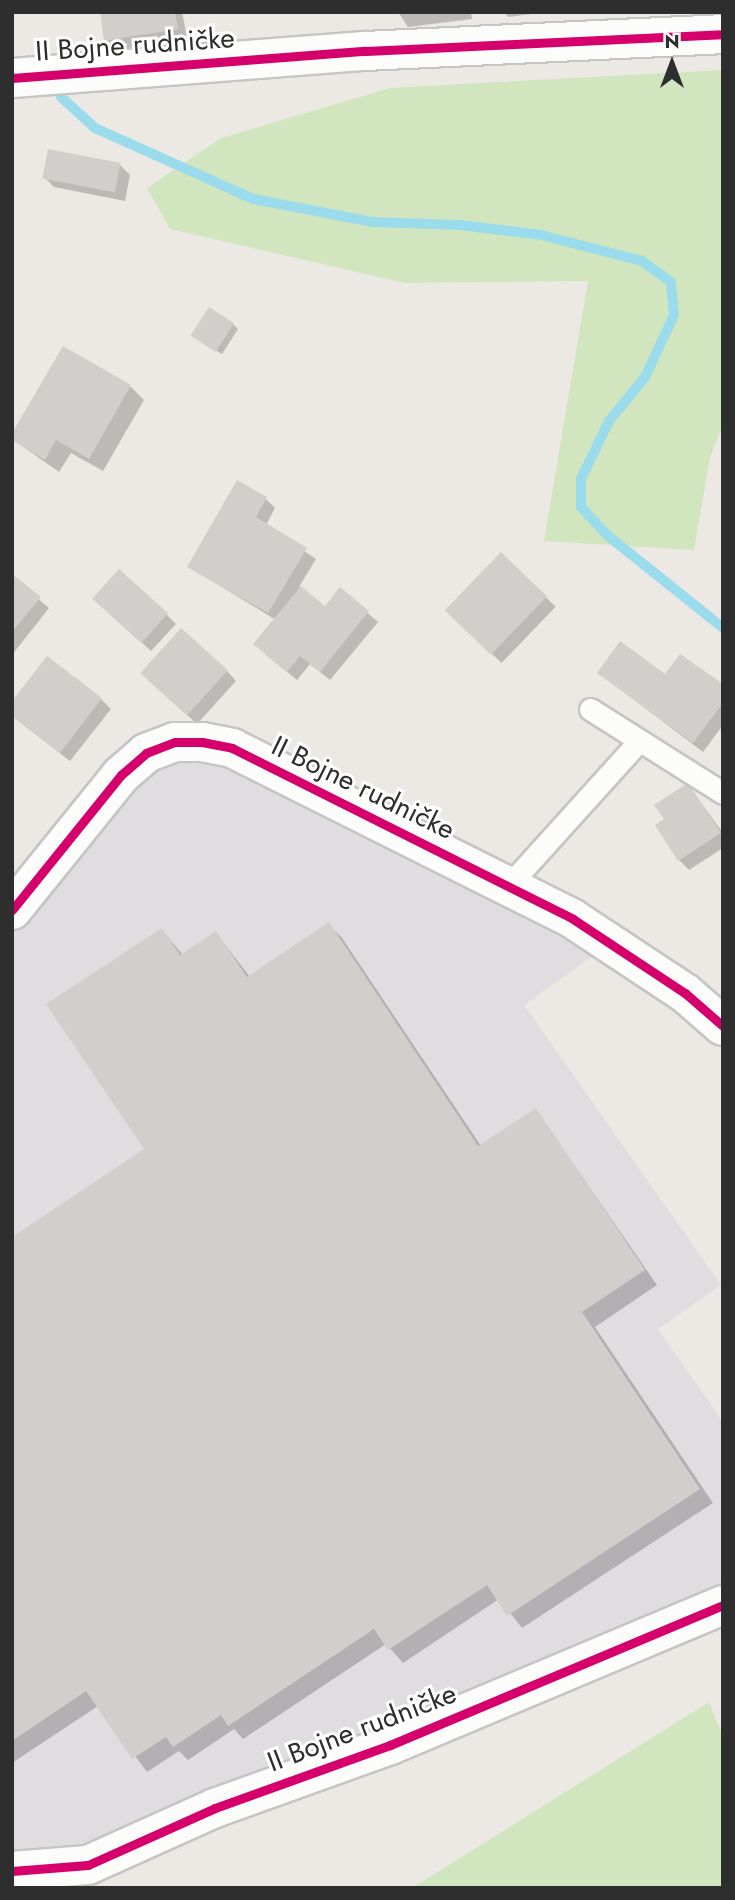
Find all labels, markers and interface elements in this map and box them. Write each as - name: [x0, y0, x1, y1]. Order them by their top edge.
- street label: II Bojne rudničke: [34, 21, 236, 69]
- north arrow: [637, 28, 707, 98]
- text: N: [664, 28, 680, 55]
- street label: II Bojne rudničke: [266, 729, 460, 847]
- street label: II Bojne rudničke: [263, 1677, 461, 1779]

